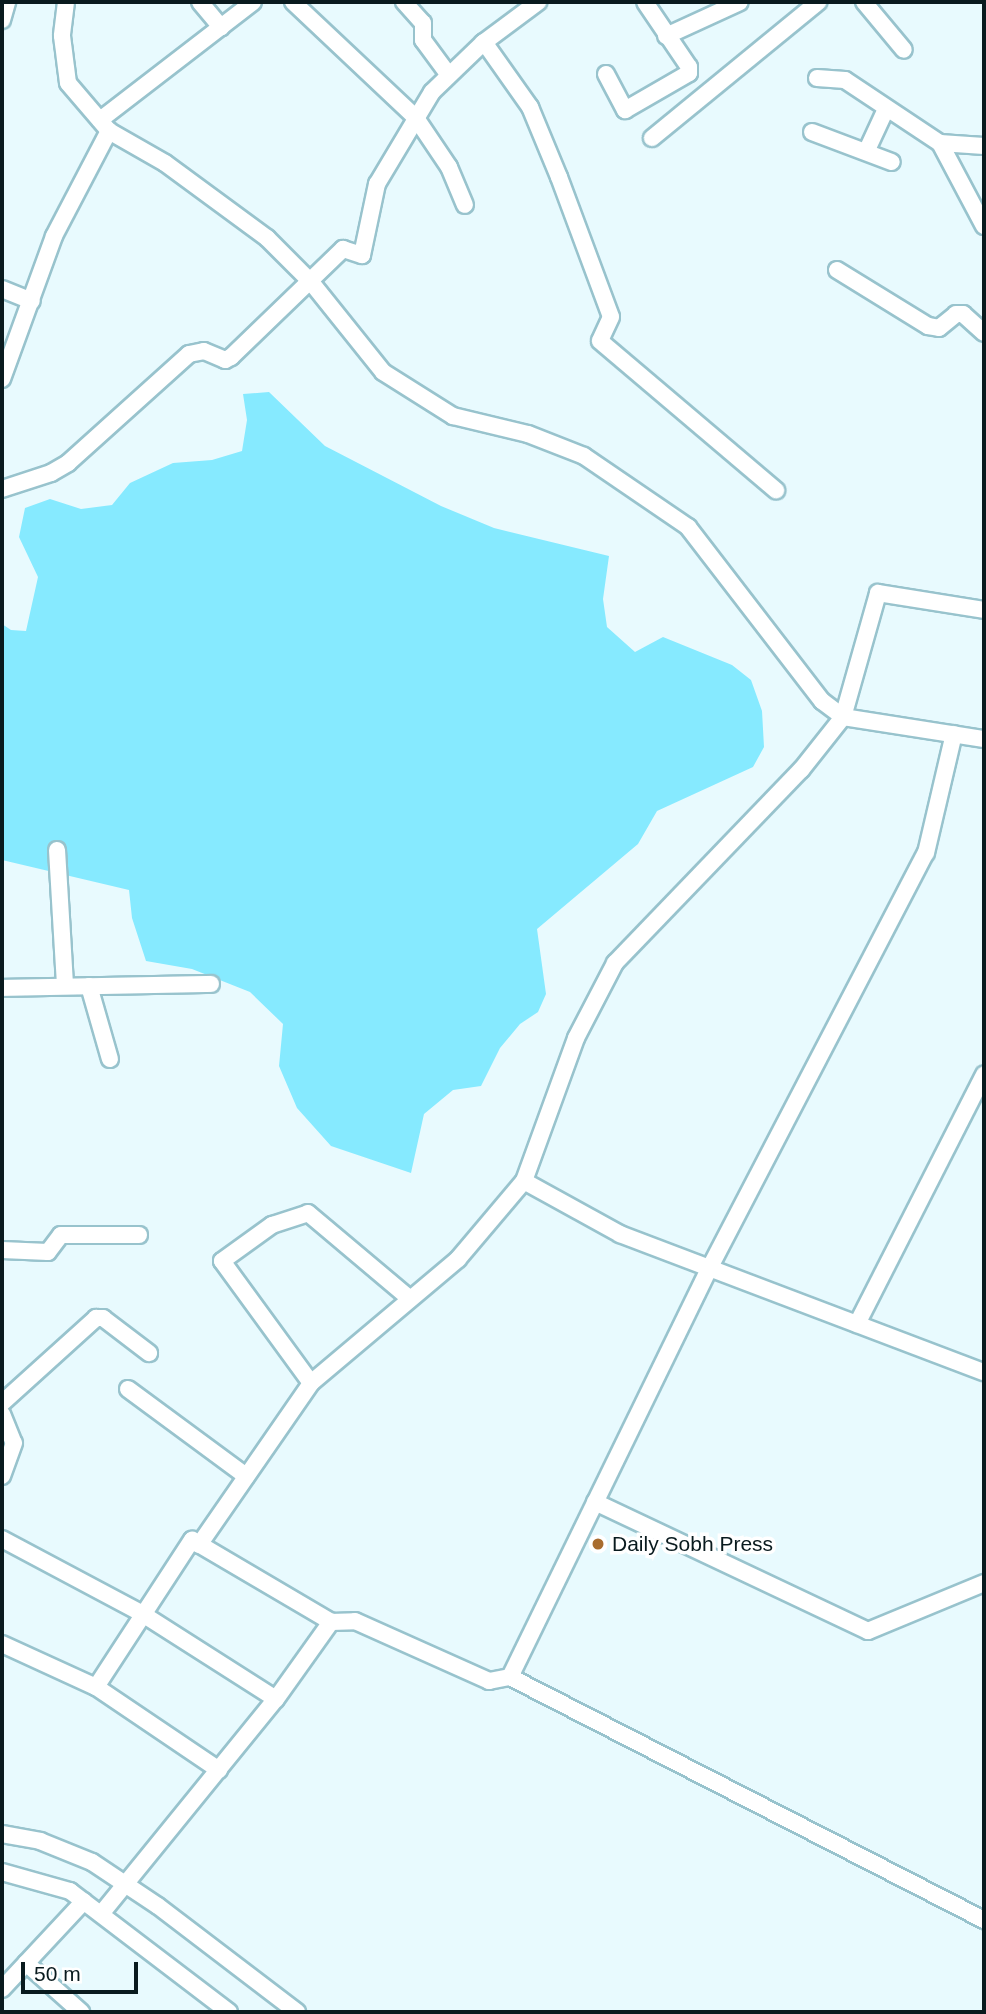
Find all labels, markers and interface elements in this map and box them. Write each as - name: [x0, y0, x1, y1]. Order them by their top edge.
- place label: Daily Sobh Press: [612, 1531, 773, 1557]
- marker: Daily Sobh Press: [590, 1536, 606, 1552]
- scale bar: [24, 1948, 142, 1992]
- text: 50 m: [34, 1962, 81, 1985]

